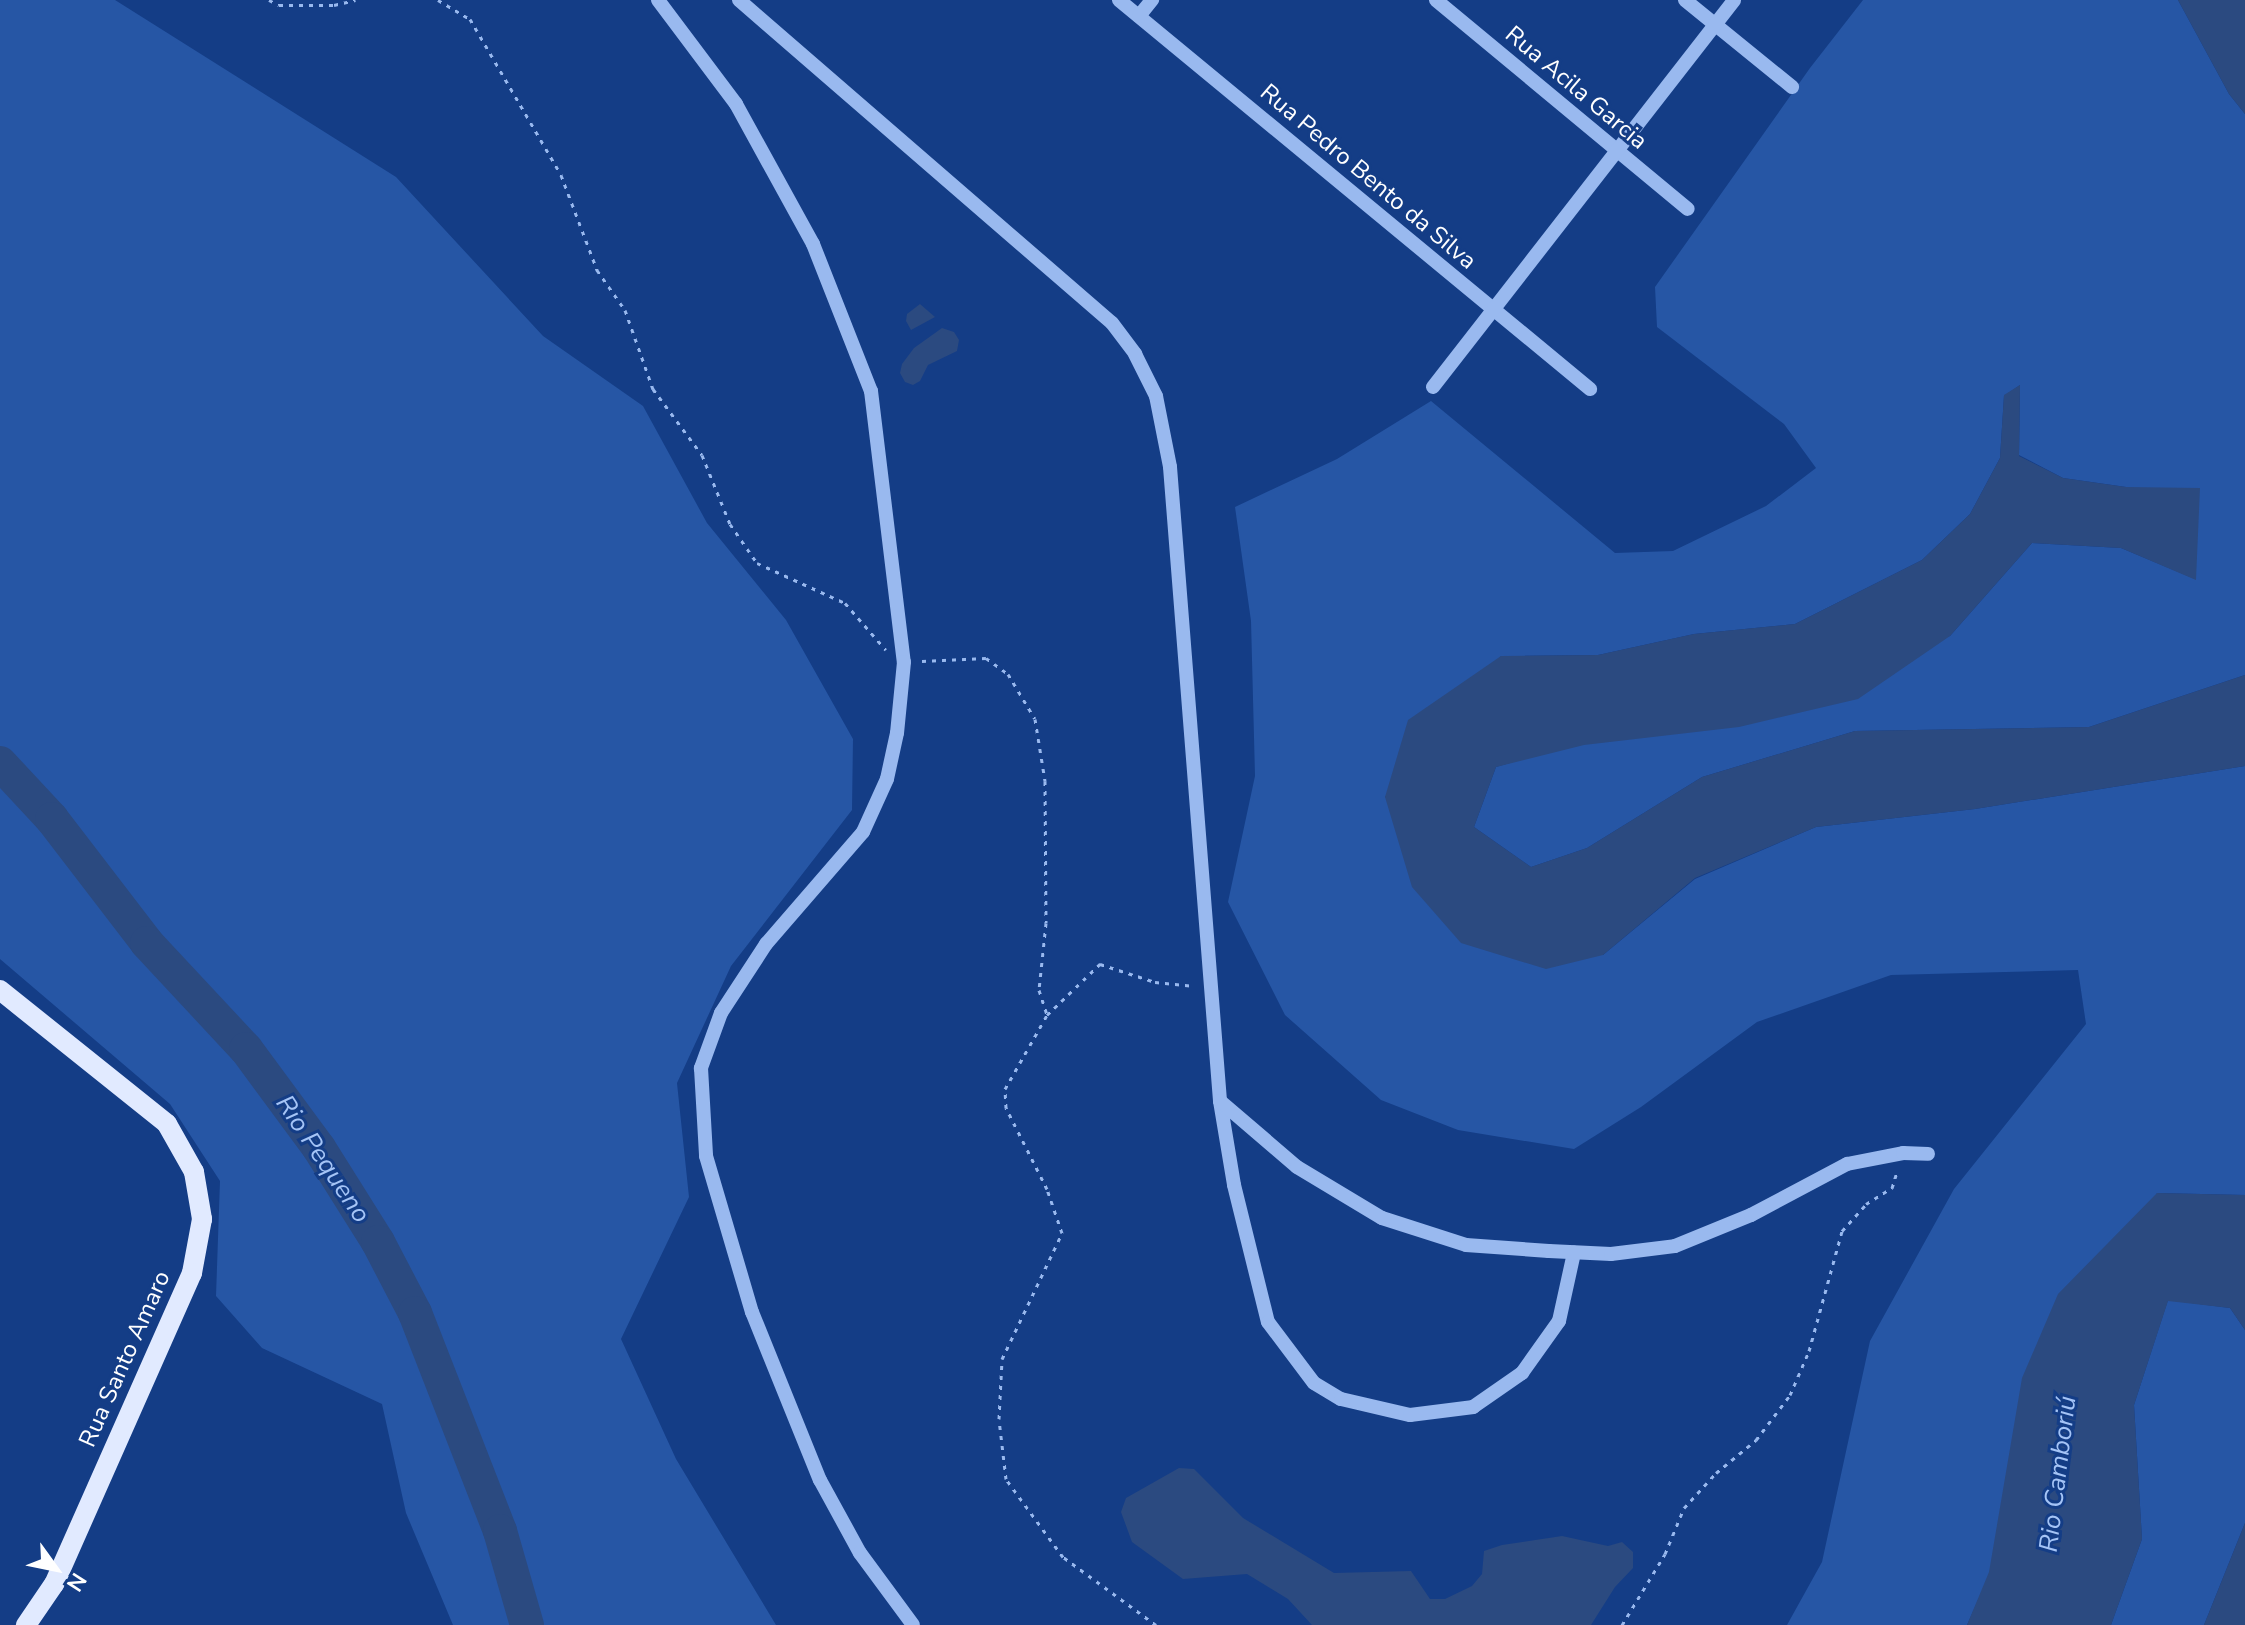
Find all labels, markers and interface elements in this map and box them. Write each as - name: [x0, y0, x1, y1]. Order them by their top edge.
- street label: Rua Acila Garcia: [1499, 20, 1653, 156]
- street label: Rua Pedro Bento da Silva: [1254, 78, 1482, 276]
- water label: Rio Pequeno: [269, 1089, 377, 1229]
- street label: Rua Santo Amaro: [73, 1266, 177, 1452]
- water label: Rio Camboriú: [2033, 1394, 2083, 1554]
- north arrow: [16, 1529, 96, 1609]
- text: N: [59, 1567, 93, 1597]

